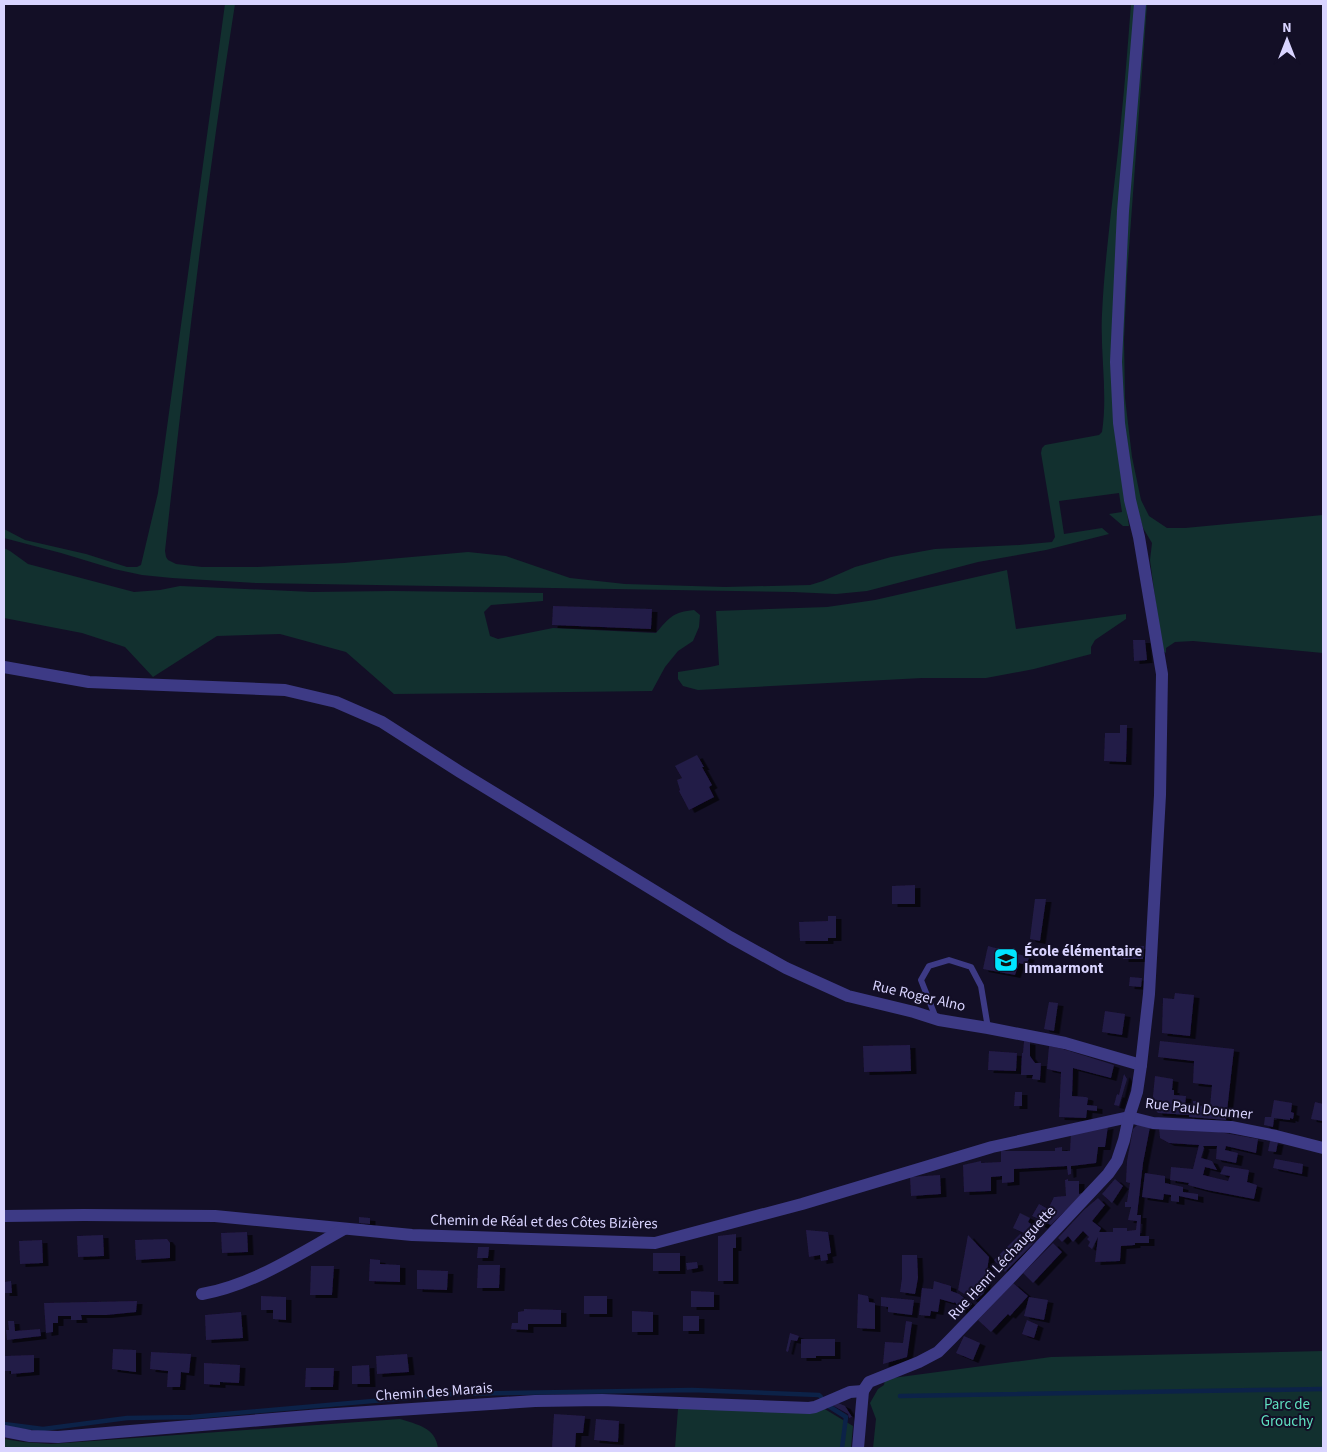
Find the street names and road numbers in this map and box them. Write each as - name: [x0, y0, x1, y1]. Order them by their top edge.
- street label: Rue Roger Alno: [870, 975, 968, 1017]
- street label: Rue Paul Doumer: [1144, 1093, 1255, 1125]
- street label: Rue Henri Léchauguette: [943, 1201, 1061, 1325]
- street label: Chemin de Réal et des Côtes Bizières: [430, 1210, 658, 1234]
- street label: Chemin des Marais: [375, 1377, 493, 1407]

